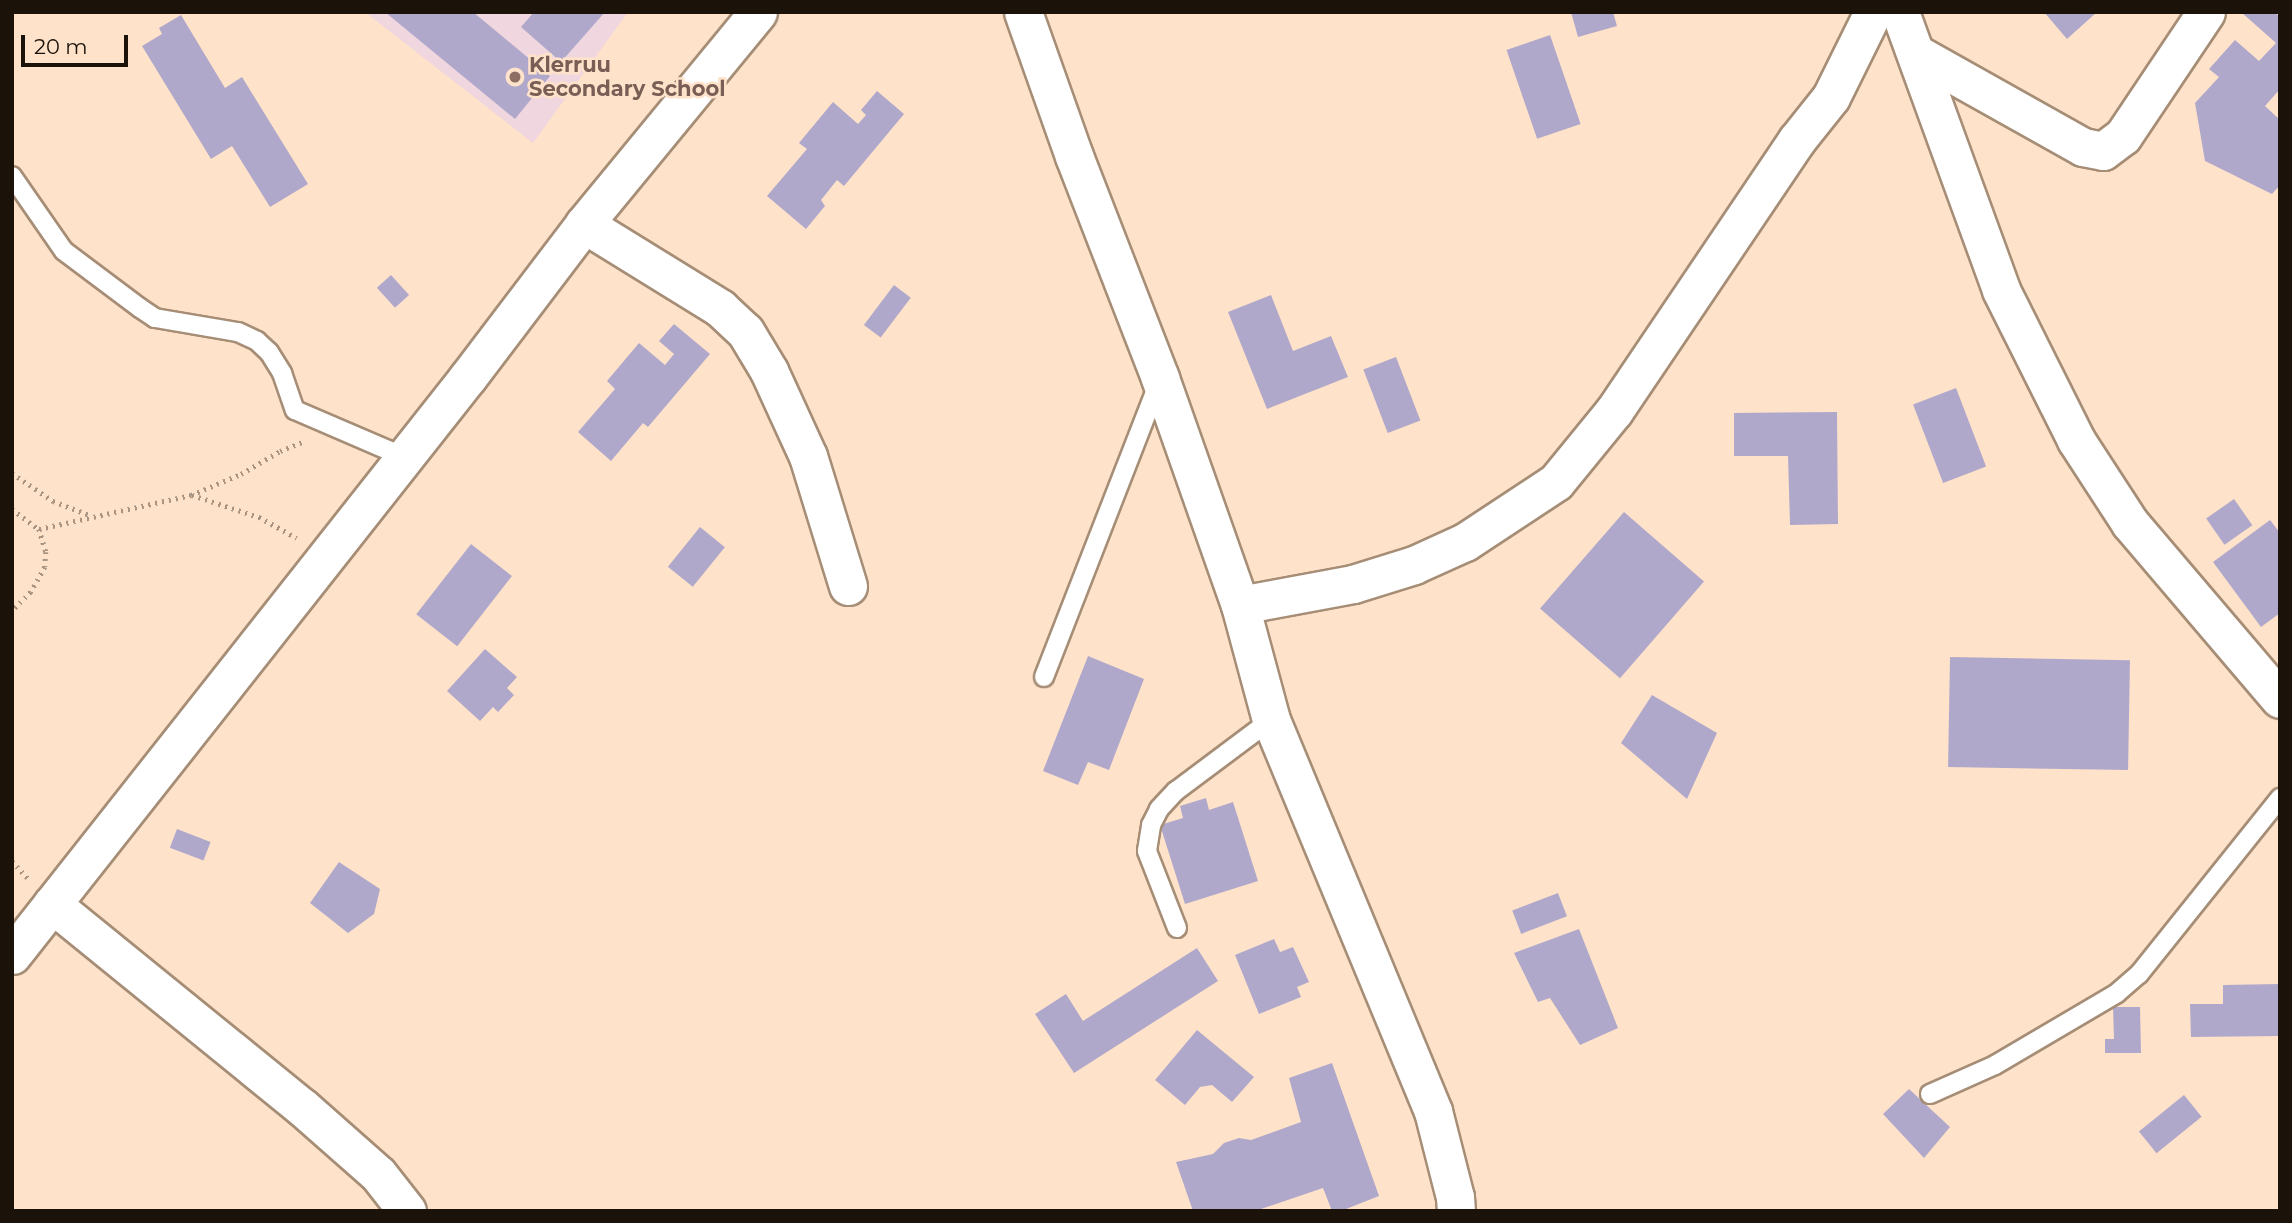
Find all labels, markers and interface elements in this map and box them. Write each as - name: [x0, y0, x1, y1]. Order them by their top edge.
- scale bar: [24, 21, 131, 65]
- text: 20 m: [34, 34, 88, 59]
- place label: Klerruu Secondary School: [529, 52, 725, 102]
- marker: Klerruu Secondary School: [507, 69, 523, 85]

